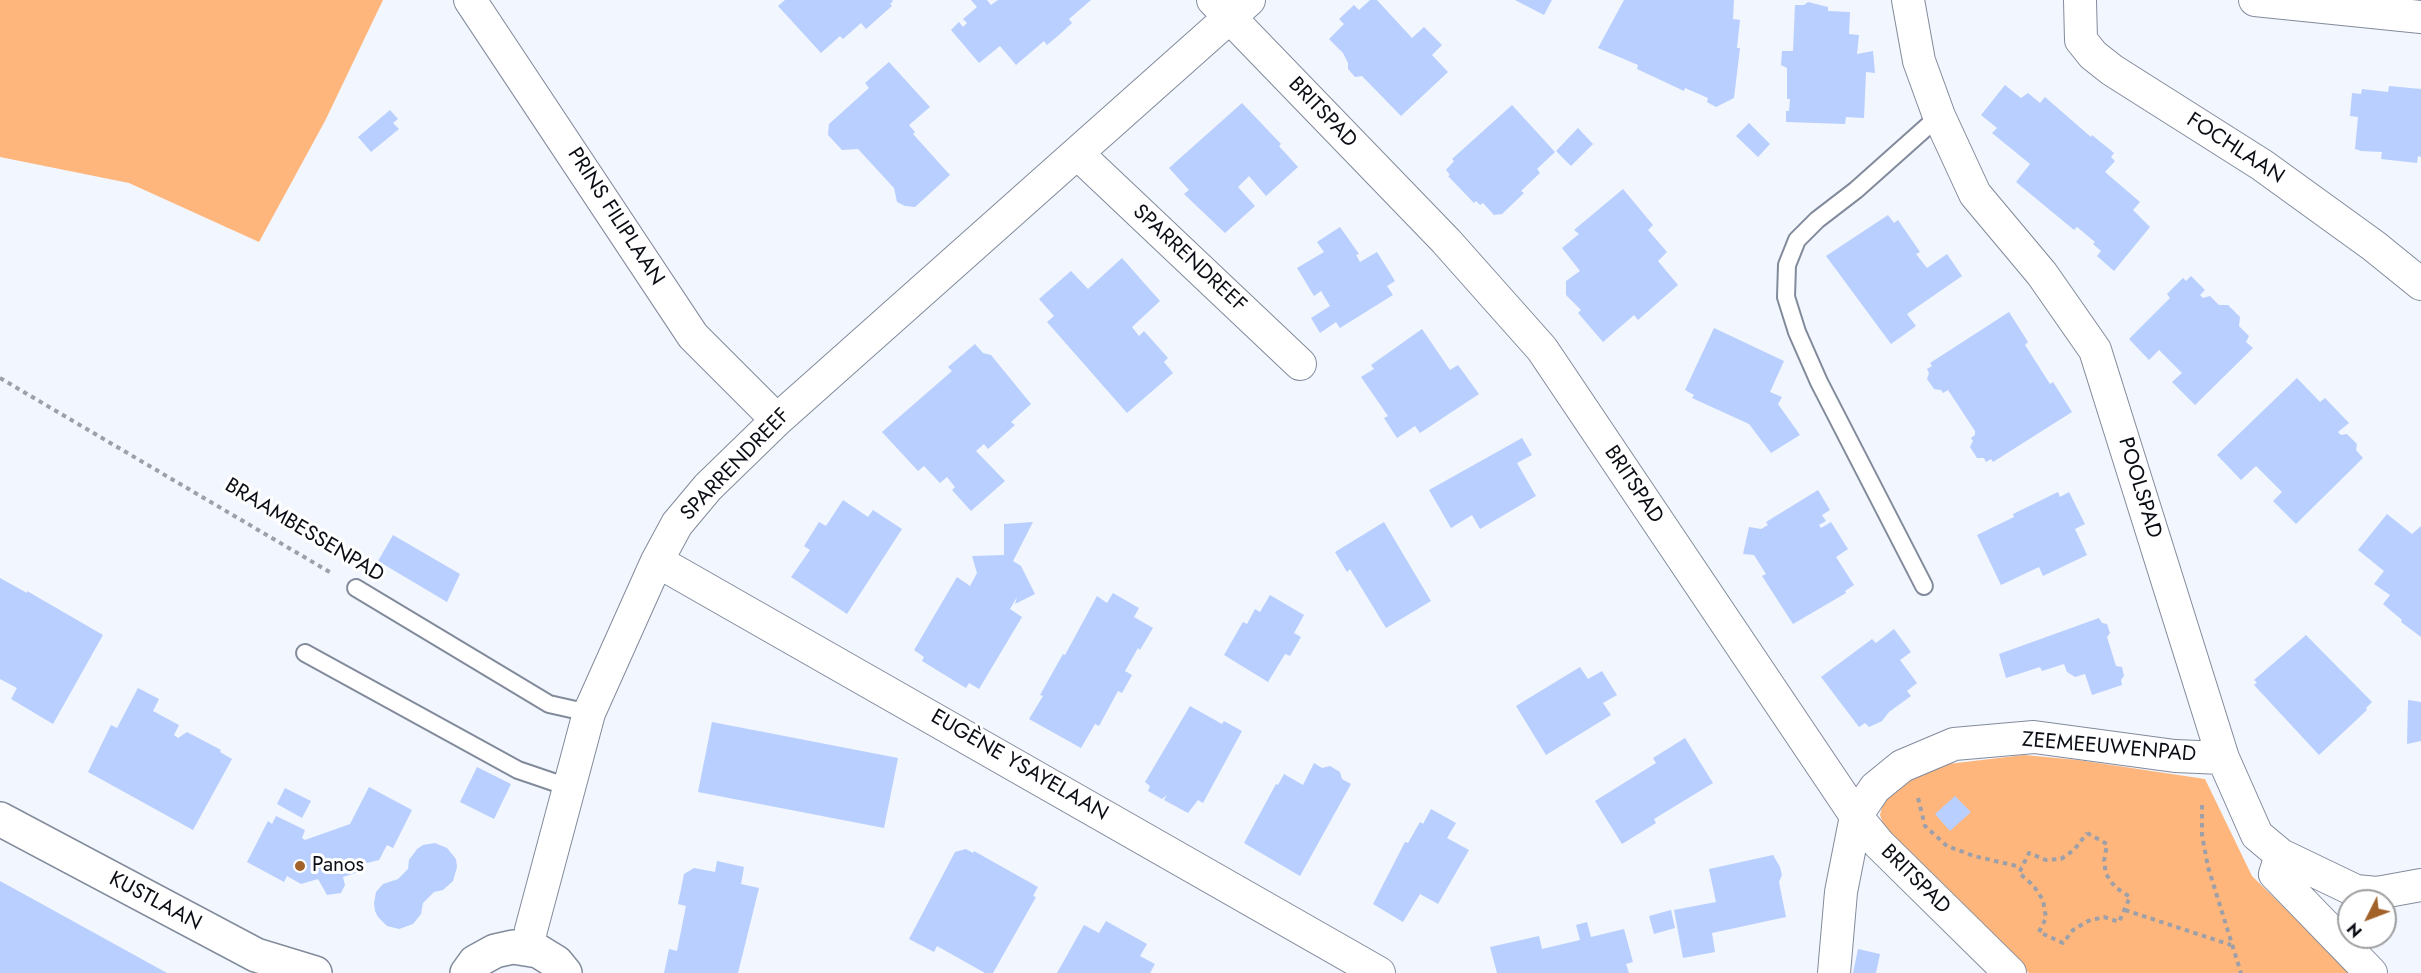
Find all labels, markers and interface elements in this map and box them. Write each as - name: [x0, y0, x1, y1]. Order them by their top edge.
- street label: BRITSPAD: [1282, 73, 1362, 153]
- street label: FOCHLAAN: [2182, 108, 2288, 190]
- street label: PRINS FILIPLAAN: [561, 143, 669, 291]
- street label: SPARRENDREEF: [1127, 200, 1251, 318]
- street label: SPARRENDREEF: [676, 404, 796, 526]
- street label: POOLSPAD: [2112, 435, 2166, 541]
- street label: BRITSPAD: [1598, 441, 1668, 529]
- street label: BRAAMBESSENPAD: [220, 474, 388, 588]
- street label: EUGÈNE YSAYELAAN: [926, 705, 1112, 827]
- street label: ZEEMEEUWENPAD: [2021, 728, 2197, 768]
- street label: BRITSPAD: [1875, 840, 1955, 920]
- place label: Panos: [312, 853, 364, 879]
- marker: Panos: [293, 859, 307, 873]
- street label: KUSTLAAN: [105, 867, 205, 937]
- north arrow: [2337, 889, 2397, 949]
- text: N: [2342, 918, 2368, 942]

